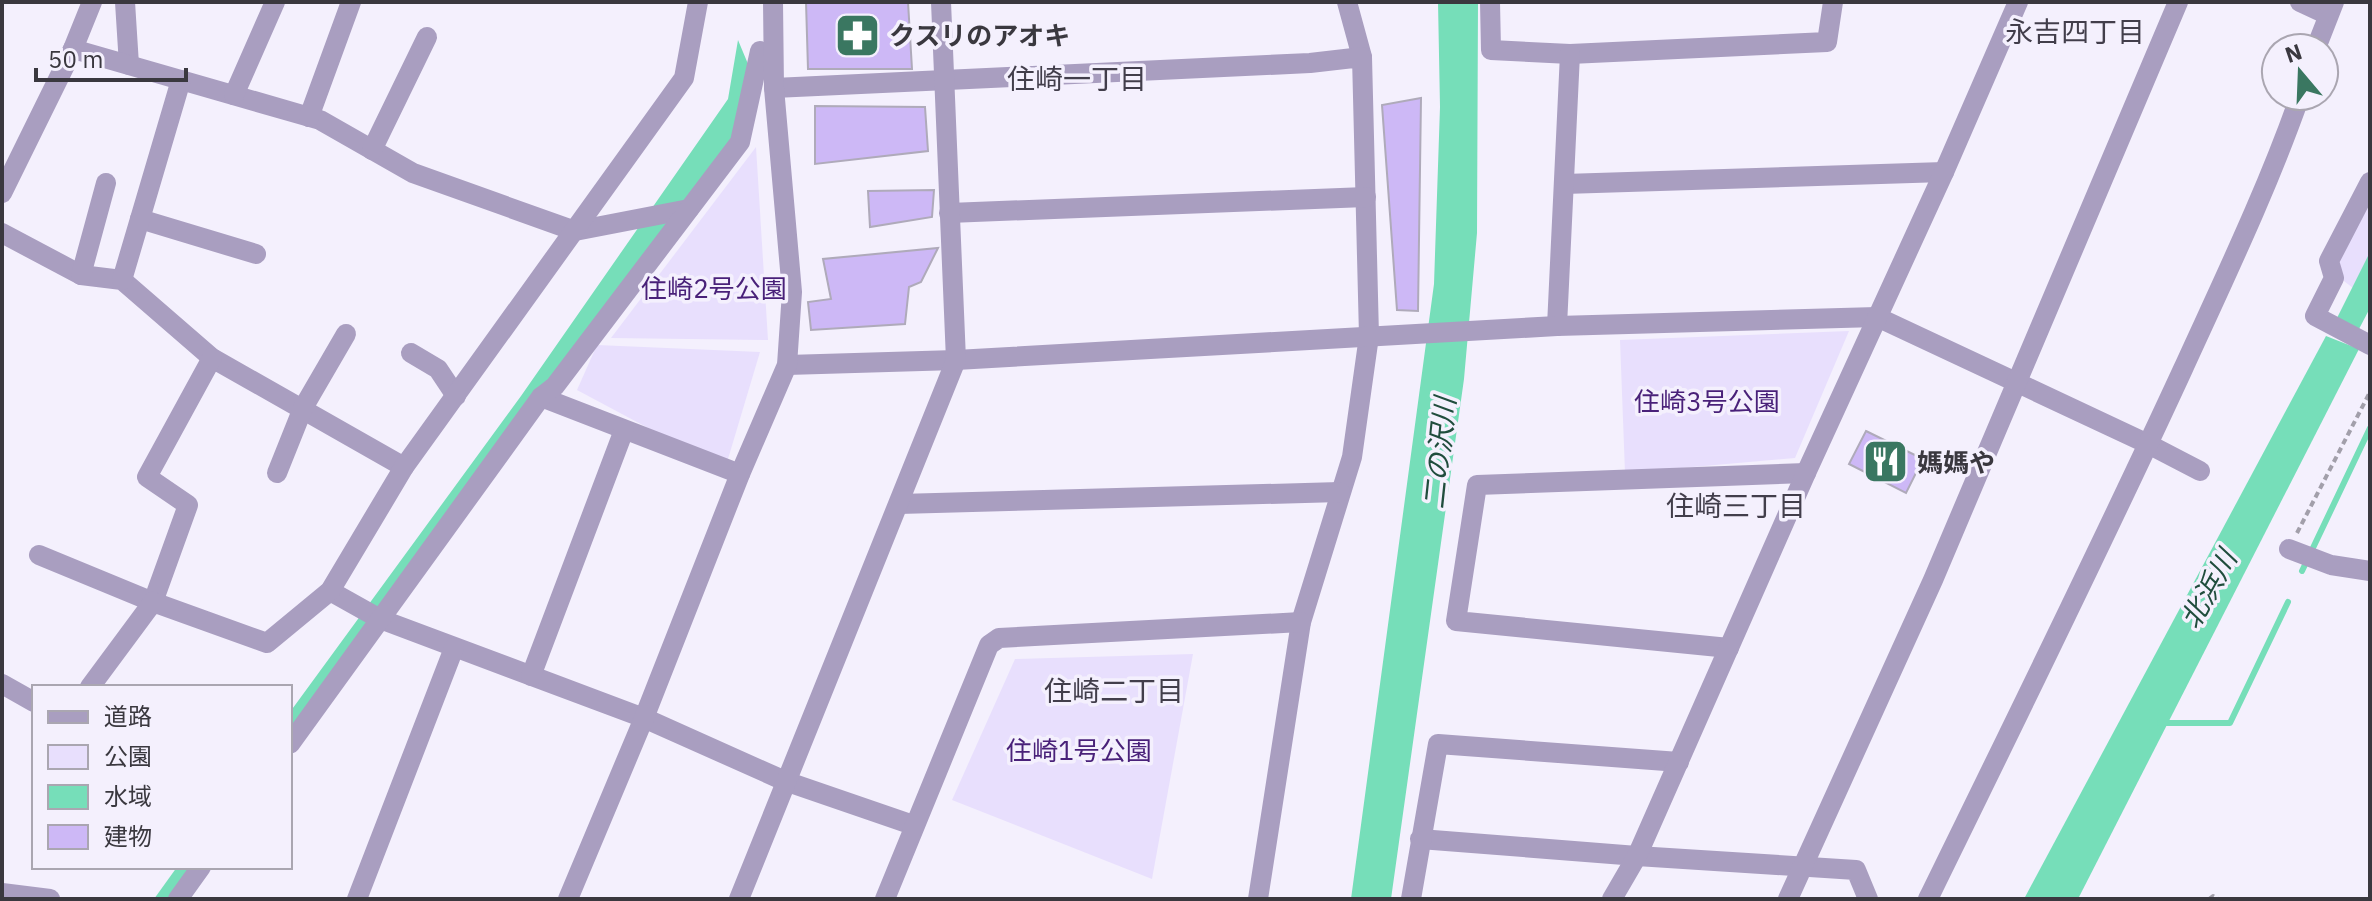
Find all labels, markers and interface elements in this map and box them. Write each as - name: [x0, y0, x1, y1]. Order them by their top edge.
- pharmacy icon: クスリのアオキ: [834, 11, 882, 59]
- district label: 永吉四丁目: [2005, 13, 2145, 50]
- place label: クスリのアオキ: [889, 18, 1070, 52]
- scale bar: [36, 32, 186, 82]
- north arrow: [2260, 32, 2340, 112]
- text: N: [2281, 36, 2306, 69]
- text: 50 m: [48, 43, 103, 75]
- district label: 住崎一丁目: [1007, 60, 1147, 97]
- park label: 住崎2号公園: [641, 271, 787, 305]
- park label: 住崎3号公園: [1634, 384, 1780, 418]
- water label: 二の沢川: [1415, 392, 1464, 511]
- restaurant icon: 媽媽や: [1862, 438, 1910, 486]
- place label: 媽媽や: [1917, 445, 1995, 479]
- district label: 住崎三丁目: [1666, 487, 1806, 524]
- water label: 北浜川: [2171, 541, 2246, 635]
- district label: 住崎二丁目: [1044, 672, 1184, 709]
- legend: [32, 685, 292, 869]
- text: 道路: [104, 700, 152, 732]
- park label: 住崎1号公園: [1006, 733, 1152, 767]
- text: 公園: [104, 740, 152, 772]
- text: 水域: [104, 780, 152, 812]
- text: 建物: [104, 820, 152, 852]

